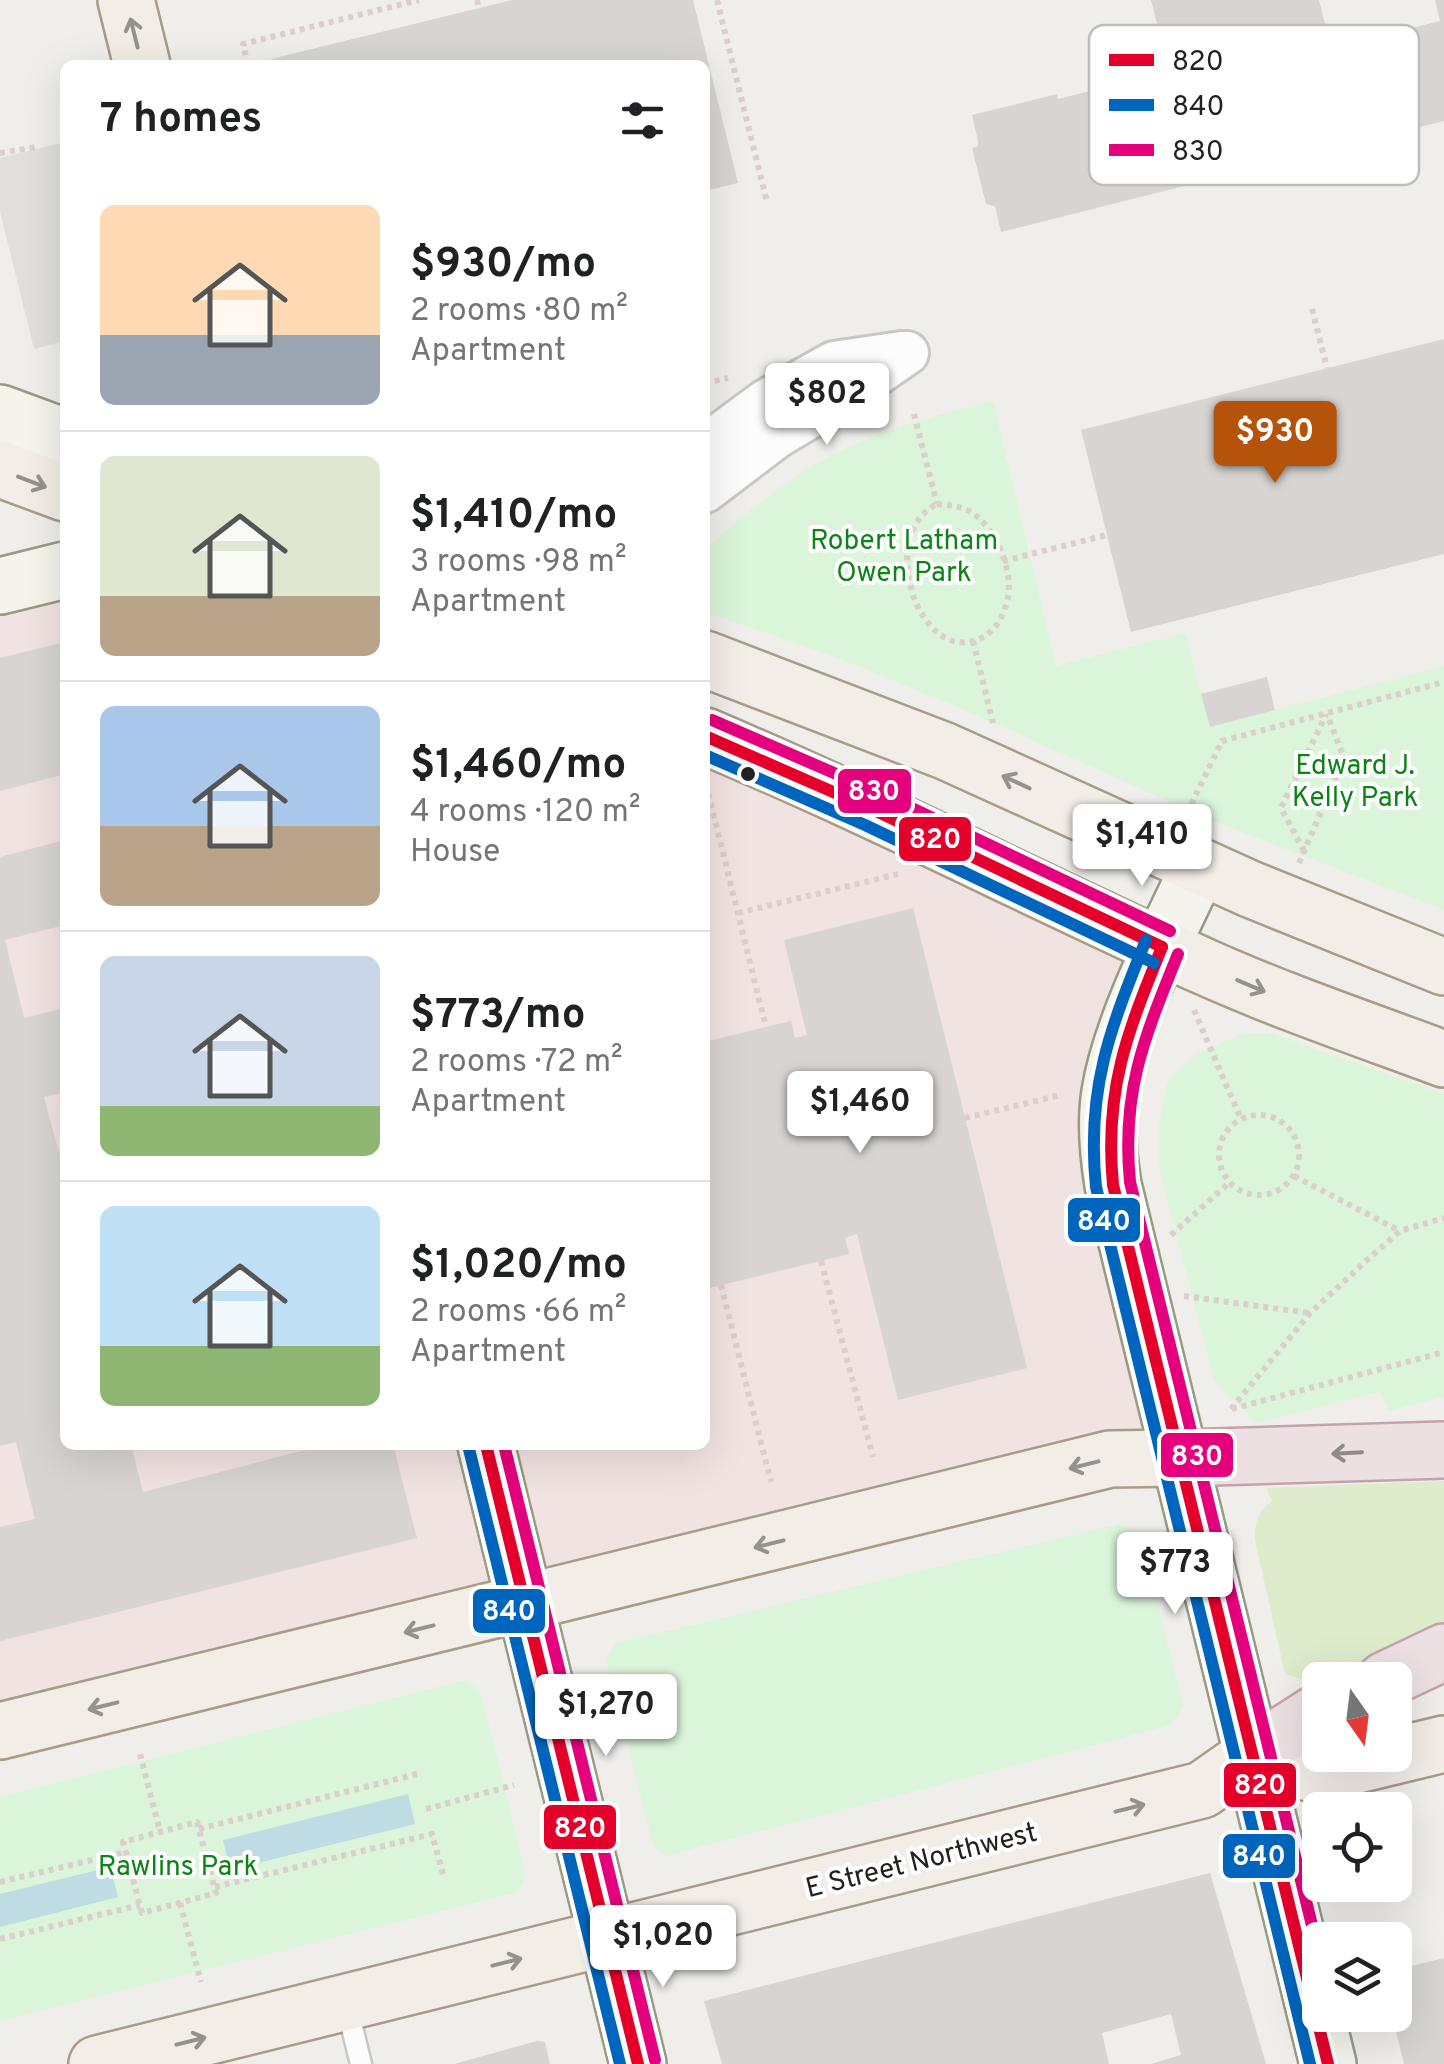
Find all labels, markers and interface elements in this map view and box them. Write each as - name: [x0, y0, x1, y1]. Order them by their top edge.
- one-way arrow: [124, 17, 142, 49]
- legend: [1089, 25, 1419, 185]
- text: 820: [1172, 45, 1224, 81]
- text: 840: [1172, 90, 1224, 126]
- icon: filters: [615, 93, 670, 148]
- text: 7 homes: [100, 94, 262, 147]
- text: 830: [1172, 135, 1224, 171]
- text: $930/mo: [410, 239, 596, 292]
- icon: home: [180, 245, 300, 365]
- text: 2 rooms · 80 m²: [410, 292, 628, 332]
- text: Apartment: [410, 332, 566, 372]
- pin: $802: [768, 363, 886, 448]
- text: $802: [787, 375, 867, 415]
- pin: $930: [1216, 401, 1334, 486]
- text: $930: [1236, 413, 1314, 453]
- one-way arrow: [17, 474, 47, 492]
- text: $1,410/mo: [410, 490, 617, 543]
- icon: home: [180, 496, 300, 616]
- park label: Robert Latham Owen Park: [810, 524, 998, 592]
- text: 3 rooms · 98 m²: [410, 543, 627, 583]
- text: Apartment: [410, 583, 566, 623]
- text: $1,460/mo: [410, 740, 626, 793]
- icon: home: [180, 746, 300, 866]
- park label: Edward J. Kelly Park: [1292, 749, 1418, 817]
- unlabelled marker: [738, 764, 758, 784]
- line badge: 830: [836, 767, 913, 815]
- one-way arrow: [1002, 771, 1032, 790]
- text: 830: [848, 775, 900, 811]
- text: 4 rooms · 120 m²: [410, 793, 641, 833]
- pin: $1,410: [1061, 804, 1223, 889]
- line badge: 820: [897, 815, 973, 863]
- text: $1,410: [1095, 816, 1189, 856]
- text: 820: [909, 823, 961, 859]
- text: House: [410, 833, 500, 873]
- one-way arrow: [1235, 979, 1266, 997]
- text: $773/mo: [410, 990, 585, 1043]
- icon: home: [180, 996, 300, 1116]
- text: 2 rooms · 72 m²: [410, 1043, 623, 1083]
- pin: $1,460: [779, 1071, 941, 1156]
- text: Apartment: [410, 1083, 566, 1123]
- text: $1,460: [809, 1083, 911, 1123]
- line badge: 840: [1066, 1196, 1142, 1244]
- text: 840: [1077, 1205, 1131, 1241]
- text: $1,020/mo: [410, 1240, 627, 1293]
- icon: home: [180, 1246, 300, 1366]
- text: 2 rooms · 66 m²: [410, 1293, 626, 1333]
- text: Apartment: [410, 1333, 566, 1373]
- line badge: 830: [1159, 1431, 1235, 1479]
- text: 830: [1171, 1440, 1223, 1476]
- one-way arrow: [1331, 1444, 1363, 1463]
- one-way arrow: [1069, 1457, 1101, 1475]
- pin: $773: [1116, 1532, 1234, 1617]
- one-way arrow: [754, 1536, 786, 1554]
- text: $773: [1139, 1544, 1211, 1584]
- line badge: 840: [471, 1587, 547, 1635]
- text: 840: [482, 1595, 536, 1631]
- one-way arrow: [404, 1621, 436, 1639]
- north arrow: [1302, 1662, 1412, 1772]
- map controls: [1302, 1662, 1412, 2032]
- pin: $1,270: [525, 1674, 687, 1759]
- text: $1,270: [557, 1686, 655, 1726]
- one-way arrow: [88, 1698, 120, 1716]
- line badge: 820: [1222, 1761, 1298, 1809]
- text: 820: [1234, 1769, 1286, 1805]
- button: locate: [1302, 1792, 1412, 1902]
- one-way arrow: [1113, 1798, 1145, 1816]
- line badge: 820: [542, 1803, 618, 1851]
- text: 820: [554, 1812, 606, 1848]
- street label: E Street Northwest: [802, 1816, 1041, 1908]
- line badge: 840: [1221, 1832, 1297, 1880]
- text: 840: [1232, 1840, 1286, 1876]
- park label: Rawlins Park: [98, 1850, 258, 1886]
- pin: $1,020: [582, 1905, 744, 1990]
- text: $1,020: [612, 1917, 714, 1957]
- button: layers: [1302, 1922, 1412, 2032]
- one-way arrow: [490, 1952, 522, 1970]
- one-way arrow: [175, 2030, 206, 2049]

